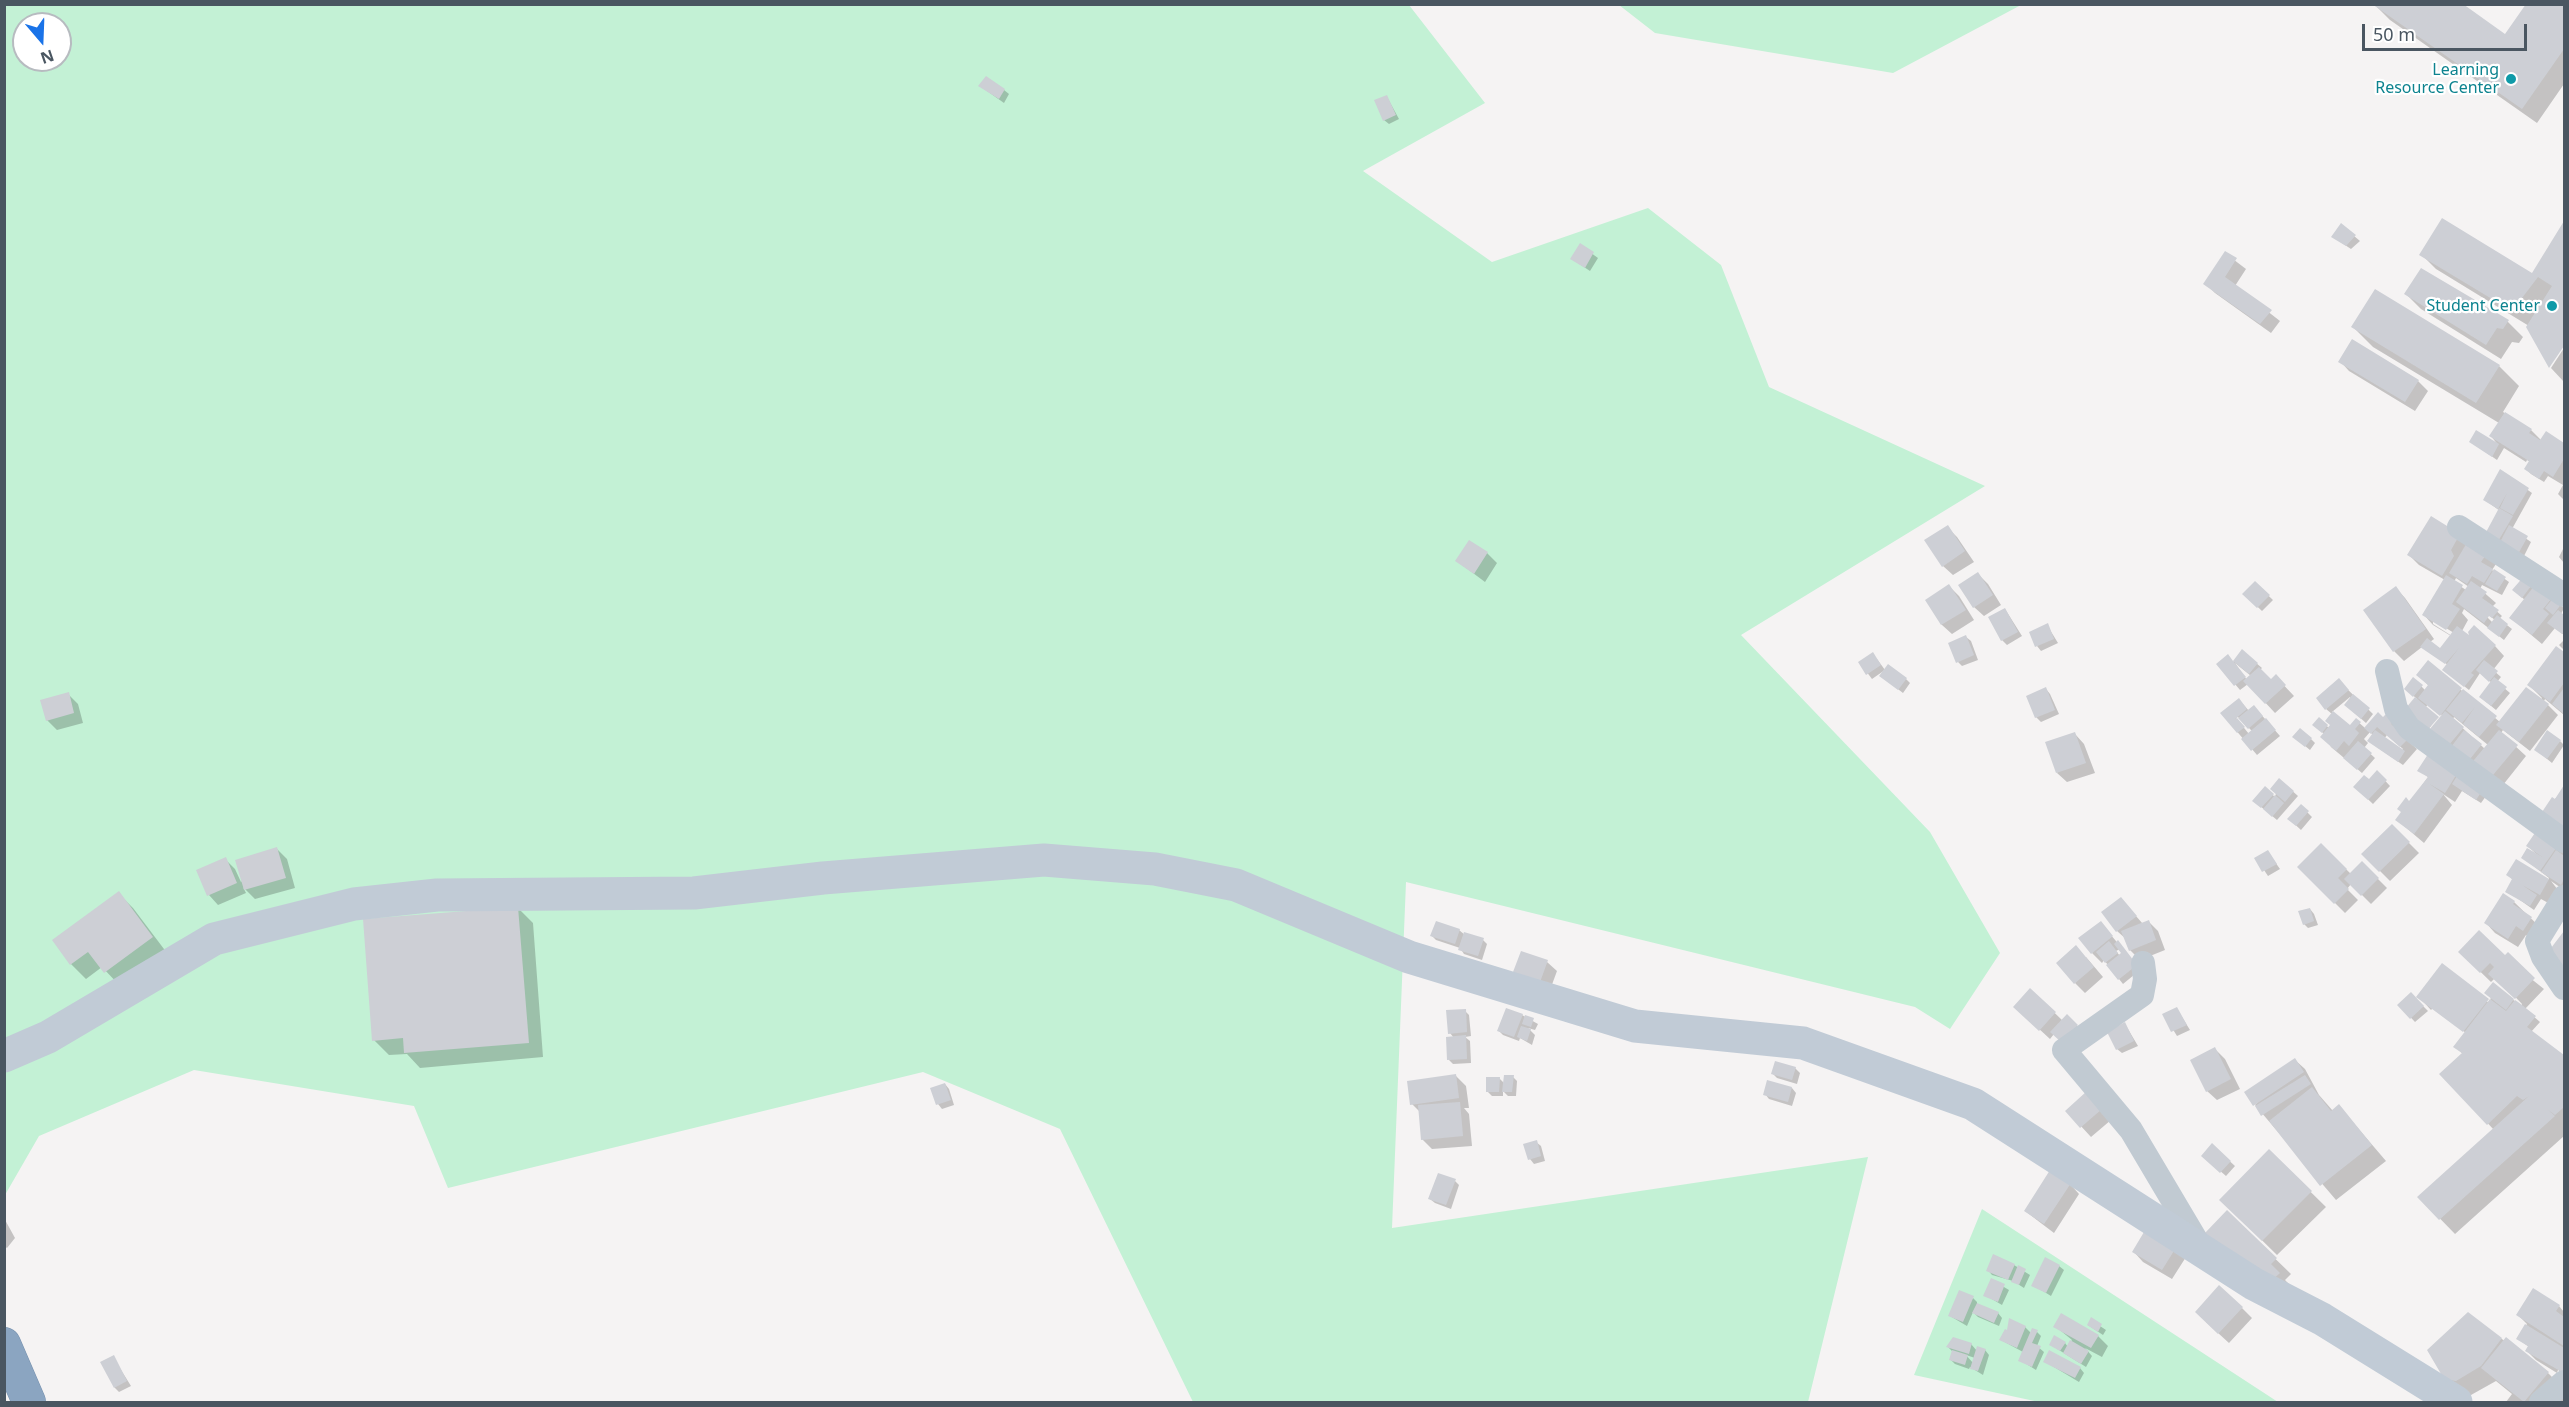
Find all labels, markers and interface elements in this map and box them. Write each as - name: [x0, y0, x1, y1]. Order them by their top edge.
- north arrow: [12, 12, 72, 72]
- scale bar: [2365, 12, 2530, 50]
- text: 50 m: [2373, 22, 2415, 46]
- text: N: [37, 45, 57, 70]
- place label: Learning Resource Center: [2375, 60, 2499, 98]
- marker: Learning Resource Center: [2504, 72, 2518, 86]
- place label: Student Center: [2426, 296, 2540, 316]
- marker: Student Center: [2545, 299, 2559, 313]

